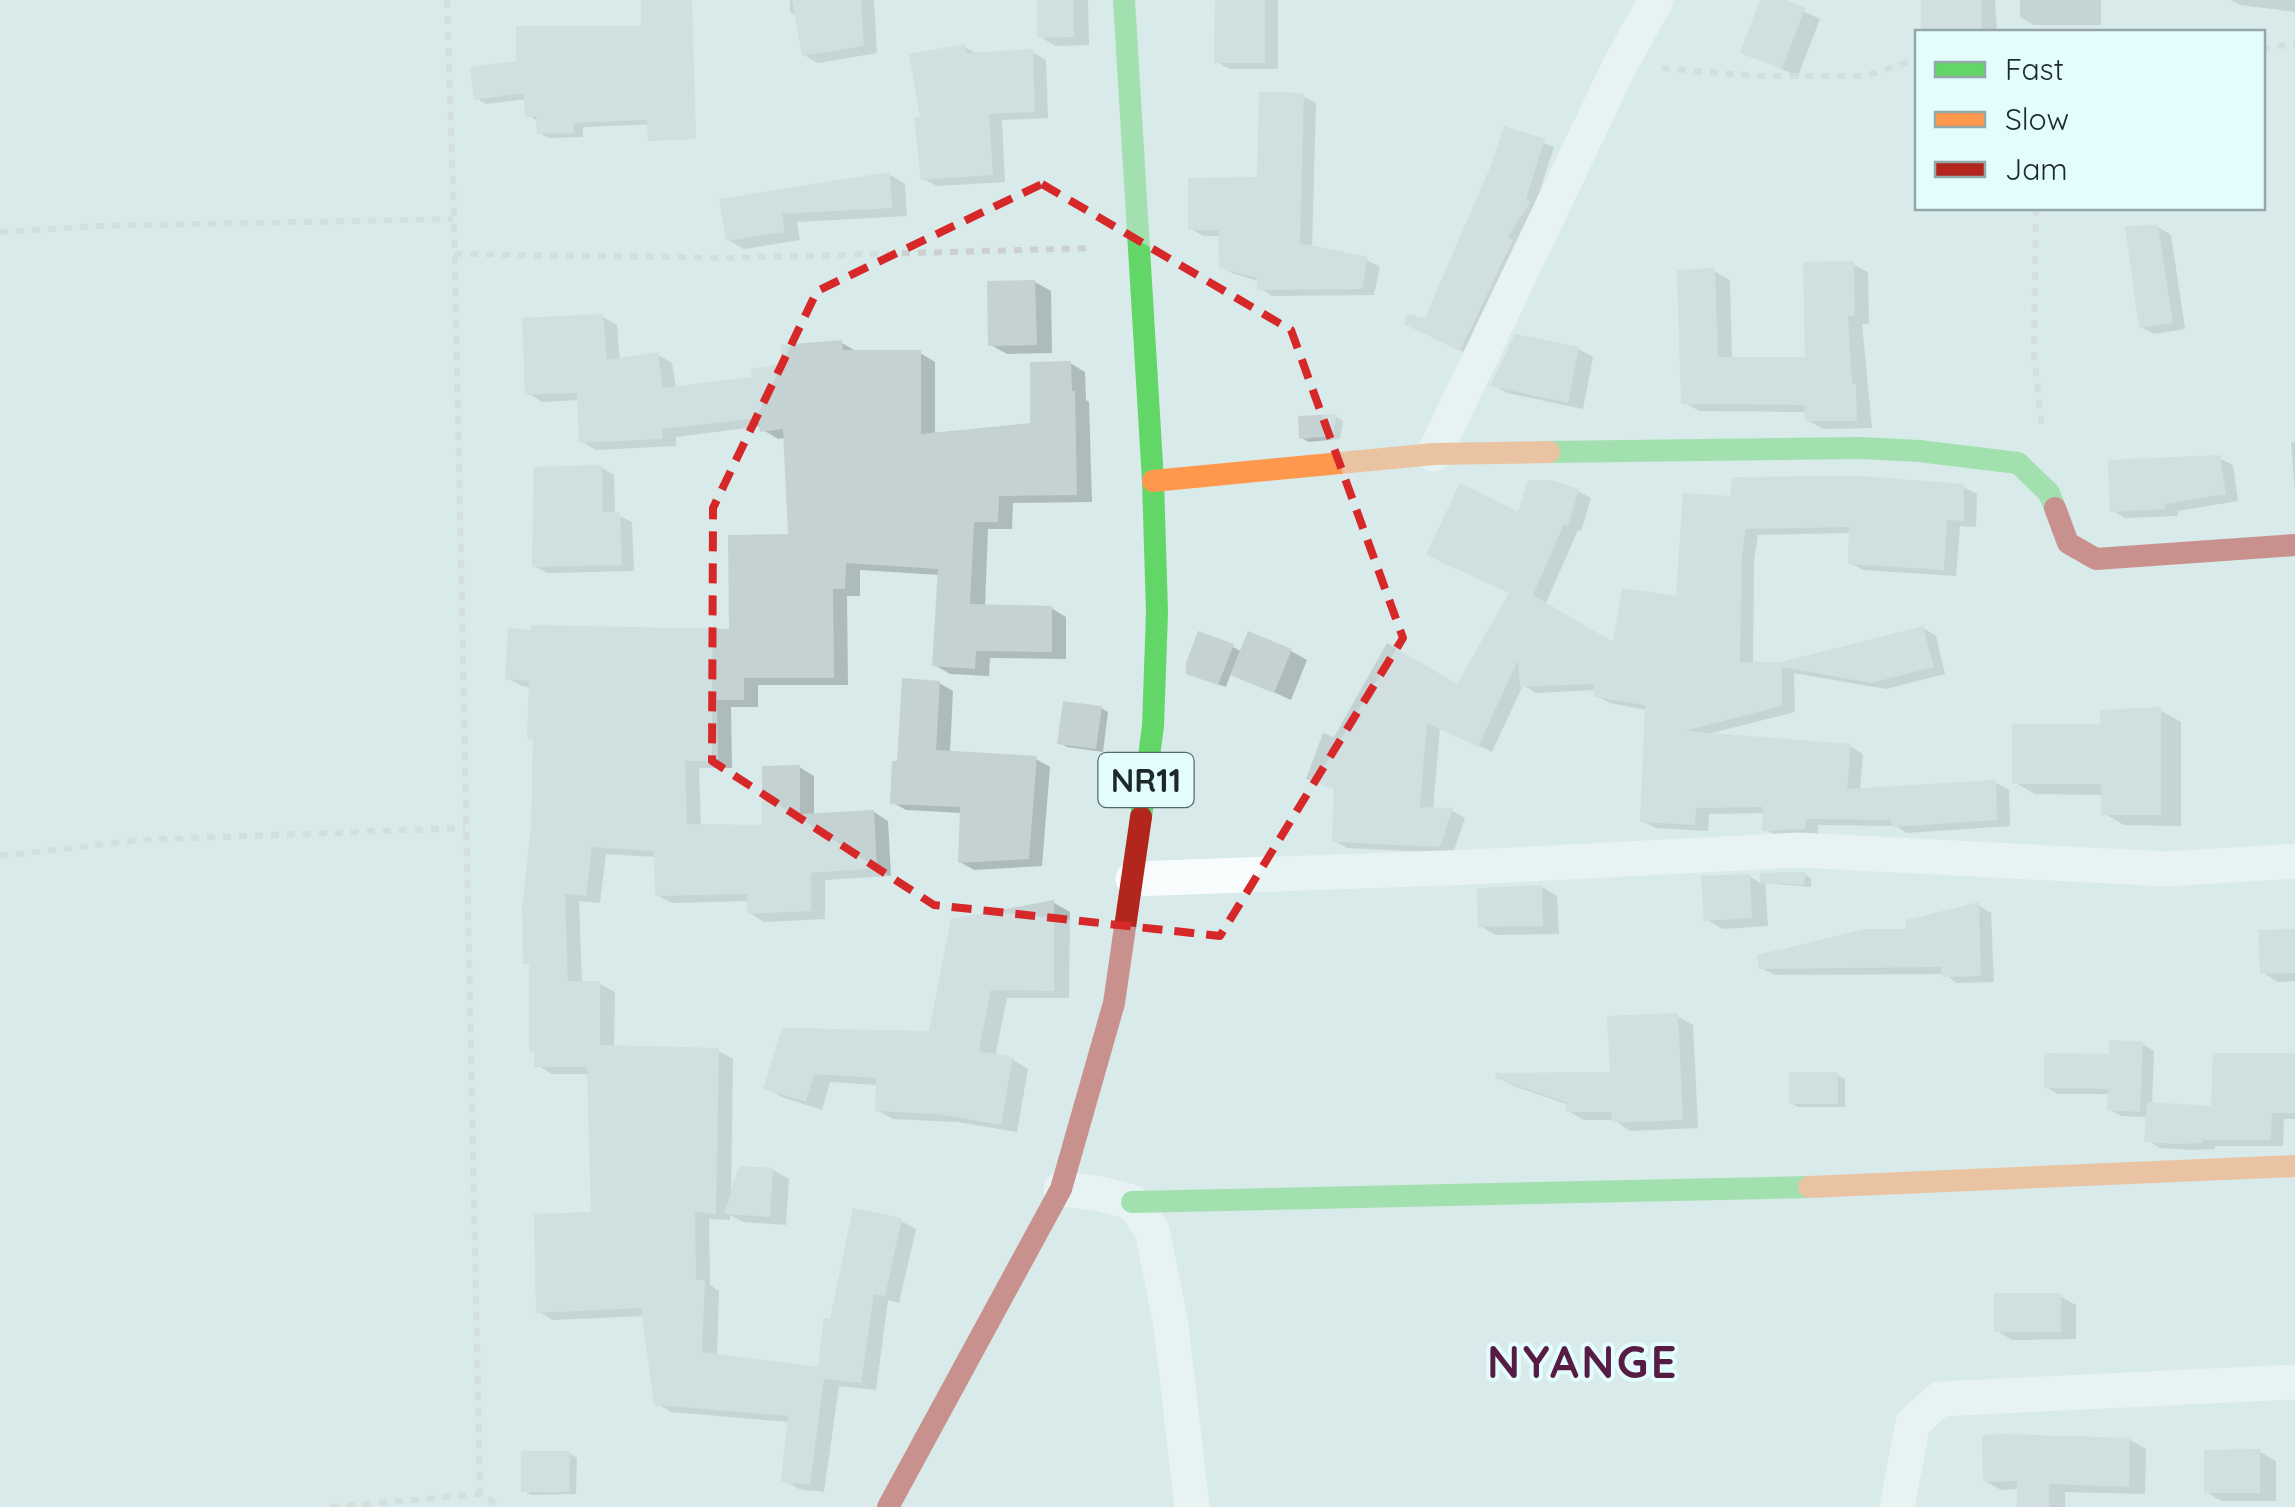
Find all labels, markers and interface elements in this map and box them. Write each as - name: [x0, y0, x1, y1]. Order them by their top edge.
- legend: [1915, 30, 2265, 210]
- text: Fast: [2005, 50, 2064, 88]
- text: Slow: [2005, 100, 2069, 138]
- text: Jam: [2005, 150, 2068, 188]
- road number: NR11: [1098, 753, 1194, 807]
- district label: NYANGE: [1487, 1333, 1679, 1389]

